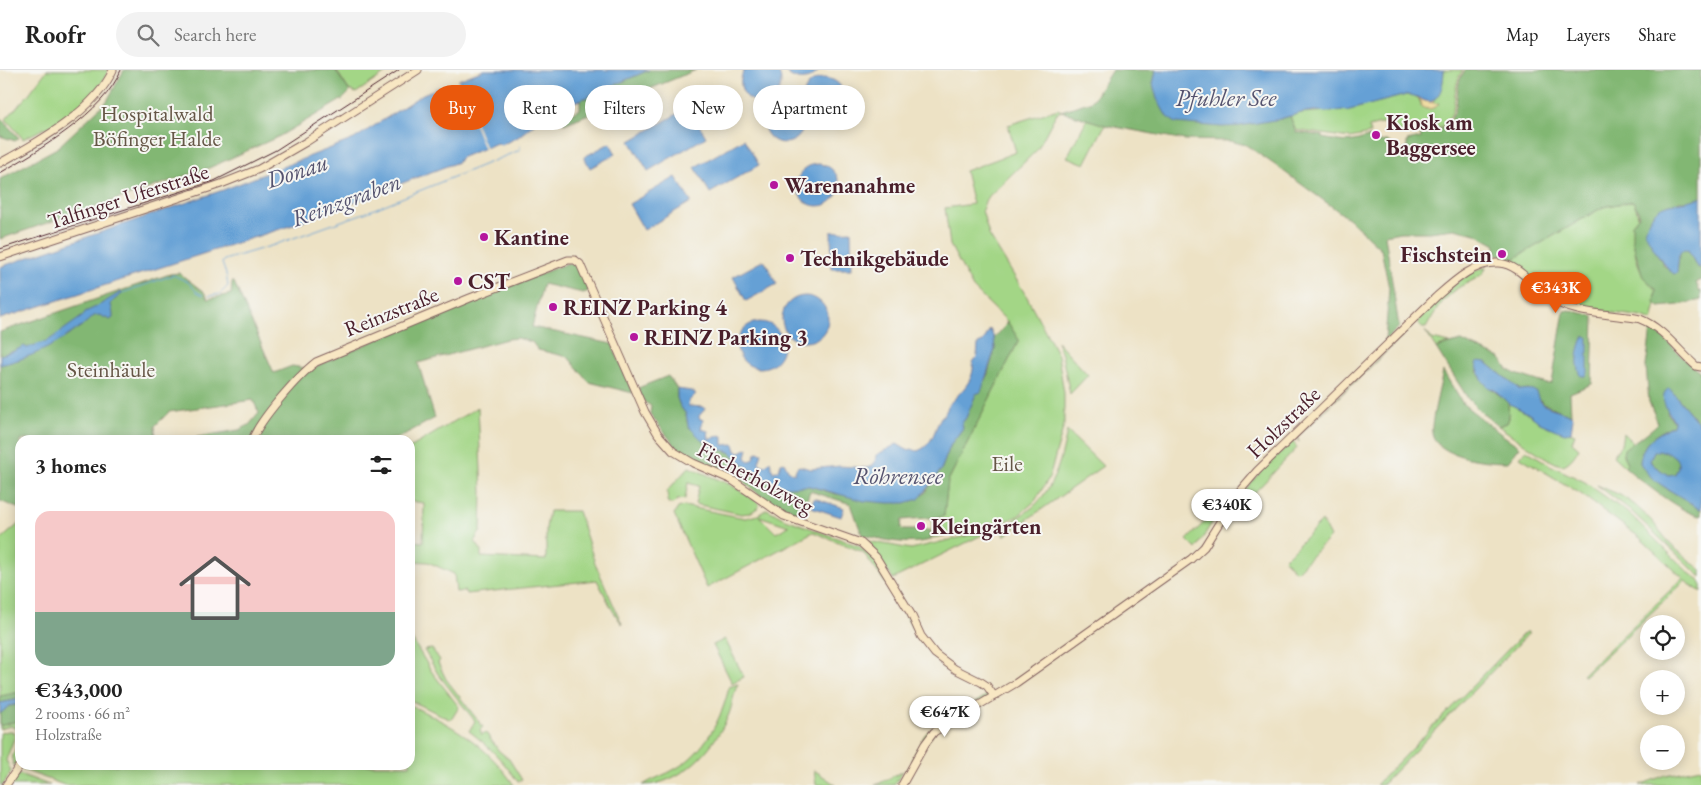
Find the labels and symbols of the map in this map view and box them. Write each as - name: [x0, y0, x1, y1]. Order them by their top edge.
- water label: Pfuhler See: [1176, 82, 1277, 113]
- park label: Hospitalwald Böfinger Halde: [93, 99, 222, 153]
- place label: Kiosk am Baggersee: [1386, 108, 1476, 162]
- marker: Kiosk am Baggersee: [1370, 129, 1382, 141]
- water label: Donau: [261, 146, 332, 195]
- street label: Talfinger Uferstraße: [44, 157, 213, 236]
- water label: Reinzgraben: [287, 165, 405, 234]
- place label: Warenanahme: [784, 171, 915, 200]
- marker: Warenanahme: [768, 179, 780, 191]
- place label: Kantine: [494, 223, 569, 252]
- marker: Kantine: [478, 231, 490, 243]
- place label: Fischstein: [1400, 240, 1493, 269]
- place label: Technikgebäude: [800, 244, 949, 273]
- marker: Fischstein: [1496, 248, 1508, 260]
- marker: Technikgebäude: [784, 252, 796, 264]
- place label: CST: [468, 267, 510, 296]
- pin: €343K: [1521, 272, 1591, 314]
- marker: CST: [452, 275, 464, 287]
- street label: Reinzstraße: [340, 279, 443, 344]
- place label: REINZ Parking 4: [563, 293, 727, 322]
- marker: REINZ Parking 4: [547, 301, 559, 313]
- place label: REINZ Parking 3: [644, 323, 808, 352]
- marker: REINZ Parking 3: [628, 331, 640, 343]
- park label: Steinhäule: [67, 355, 156, 384]
- street label: Holzstraße: [1240, 380, 1327, 465]
- street label: Fischerholzweg: [692, 435, 820, 521]
- park label: Eile: [991, 449, 1023, 478]
- water label: Röhrensee: [853, 460, 944, 491]
- pin: €340K: [1192, 488, 1262, 531]
- place label: Kleingärten: [931, 512, 1042, 541]
- marker: Kleingärten: [915, 520, 927, 532]
- pin: €647K: [910, 696, 980, 738]

